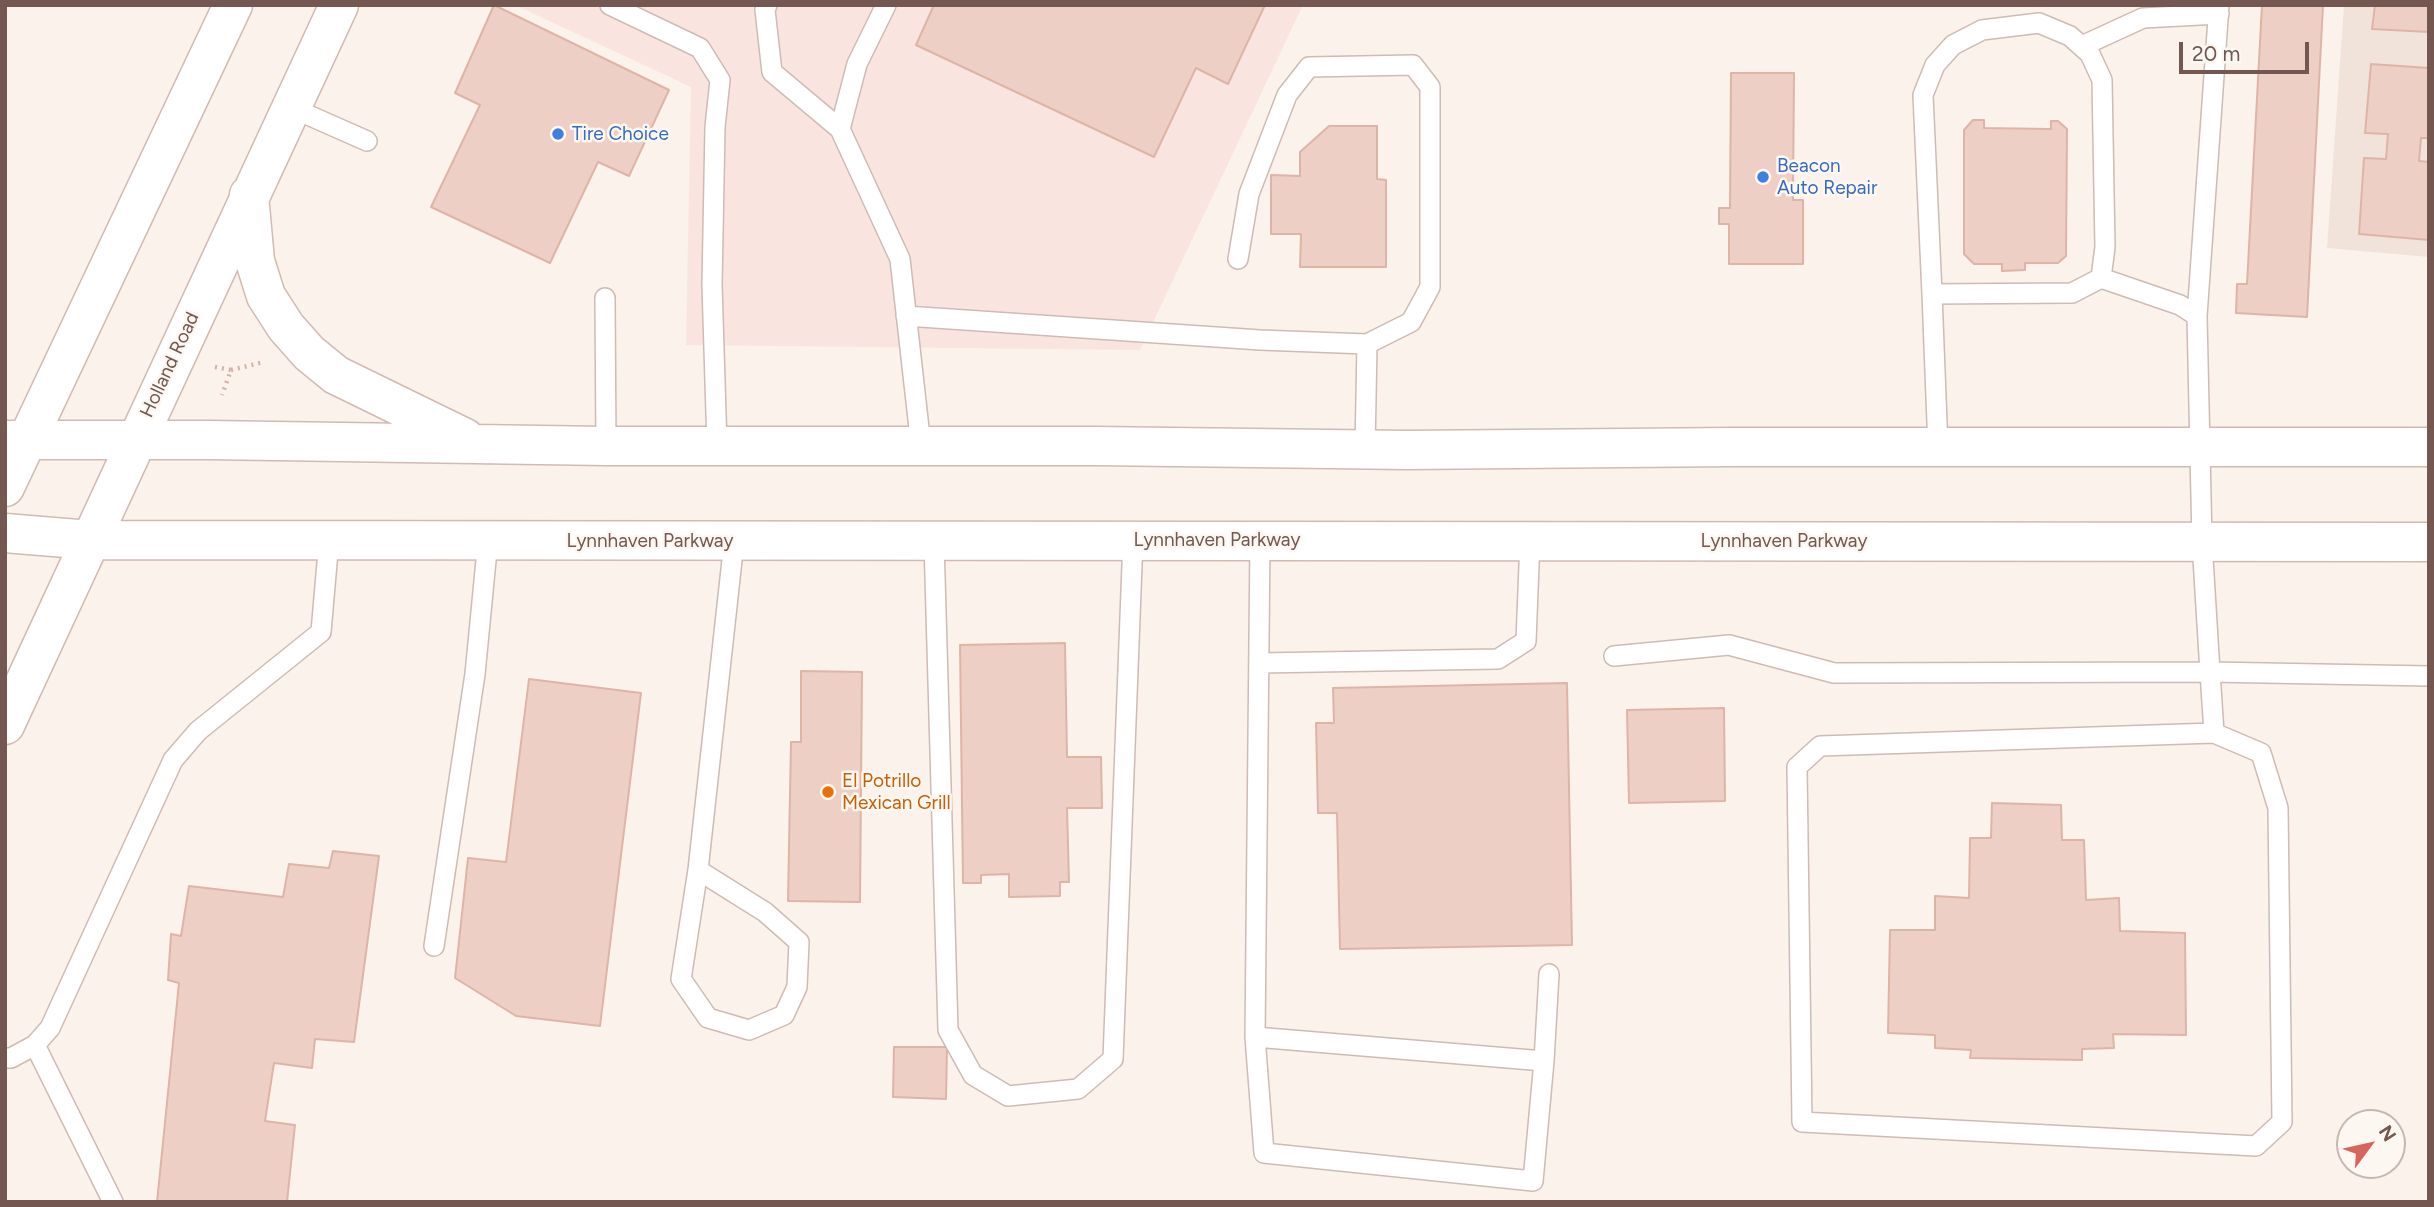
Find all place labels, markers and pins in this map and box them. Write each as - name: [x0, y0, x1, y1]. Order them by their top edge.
- place label: Tire Choice: [572, 123, 669, 145]
- marker: Tire Choice: [550, 126, 566, 142]
- place label: Beacon Auto Repair: [1777, 155, 1877, 199]
- marker: Beacon Auto Repair: [1755, 169, 1771, 185]
- place label: El Potrillo Mexican Grill: [842, 770, 951, 814]
- marker: El Potrillo Mexican Grill: [820, 784, 836, 800]

